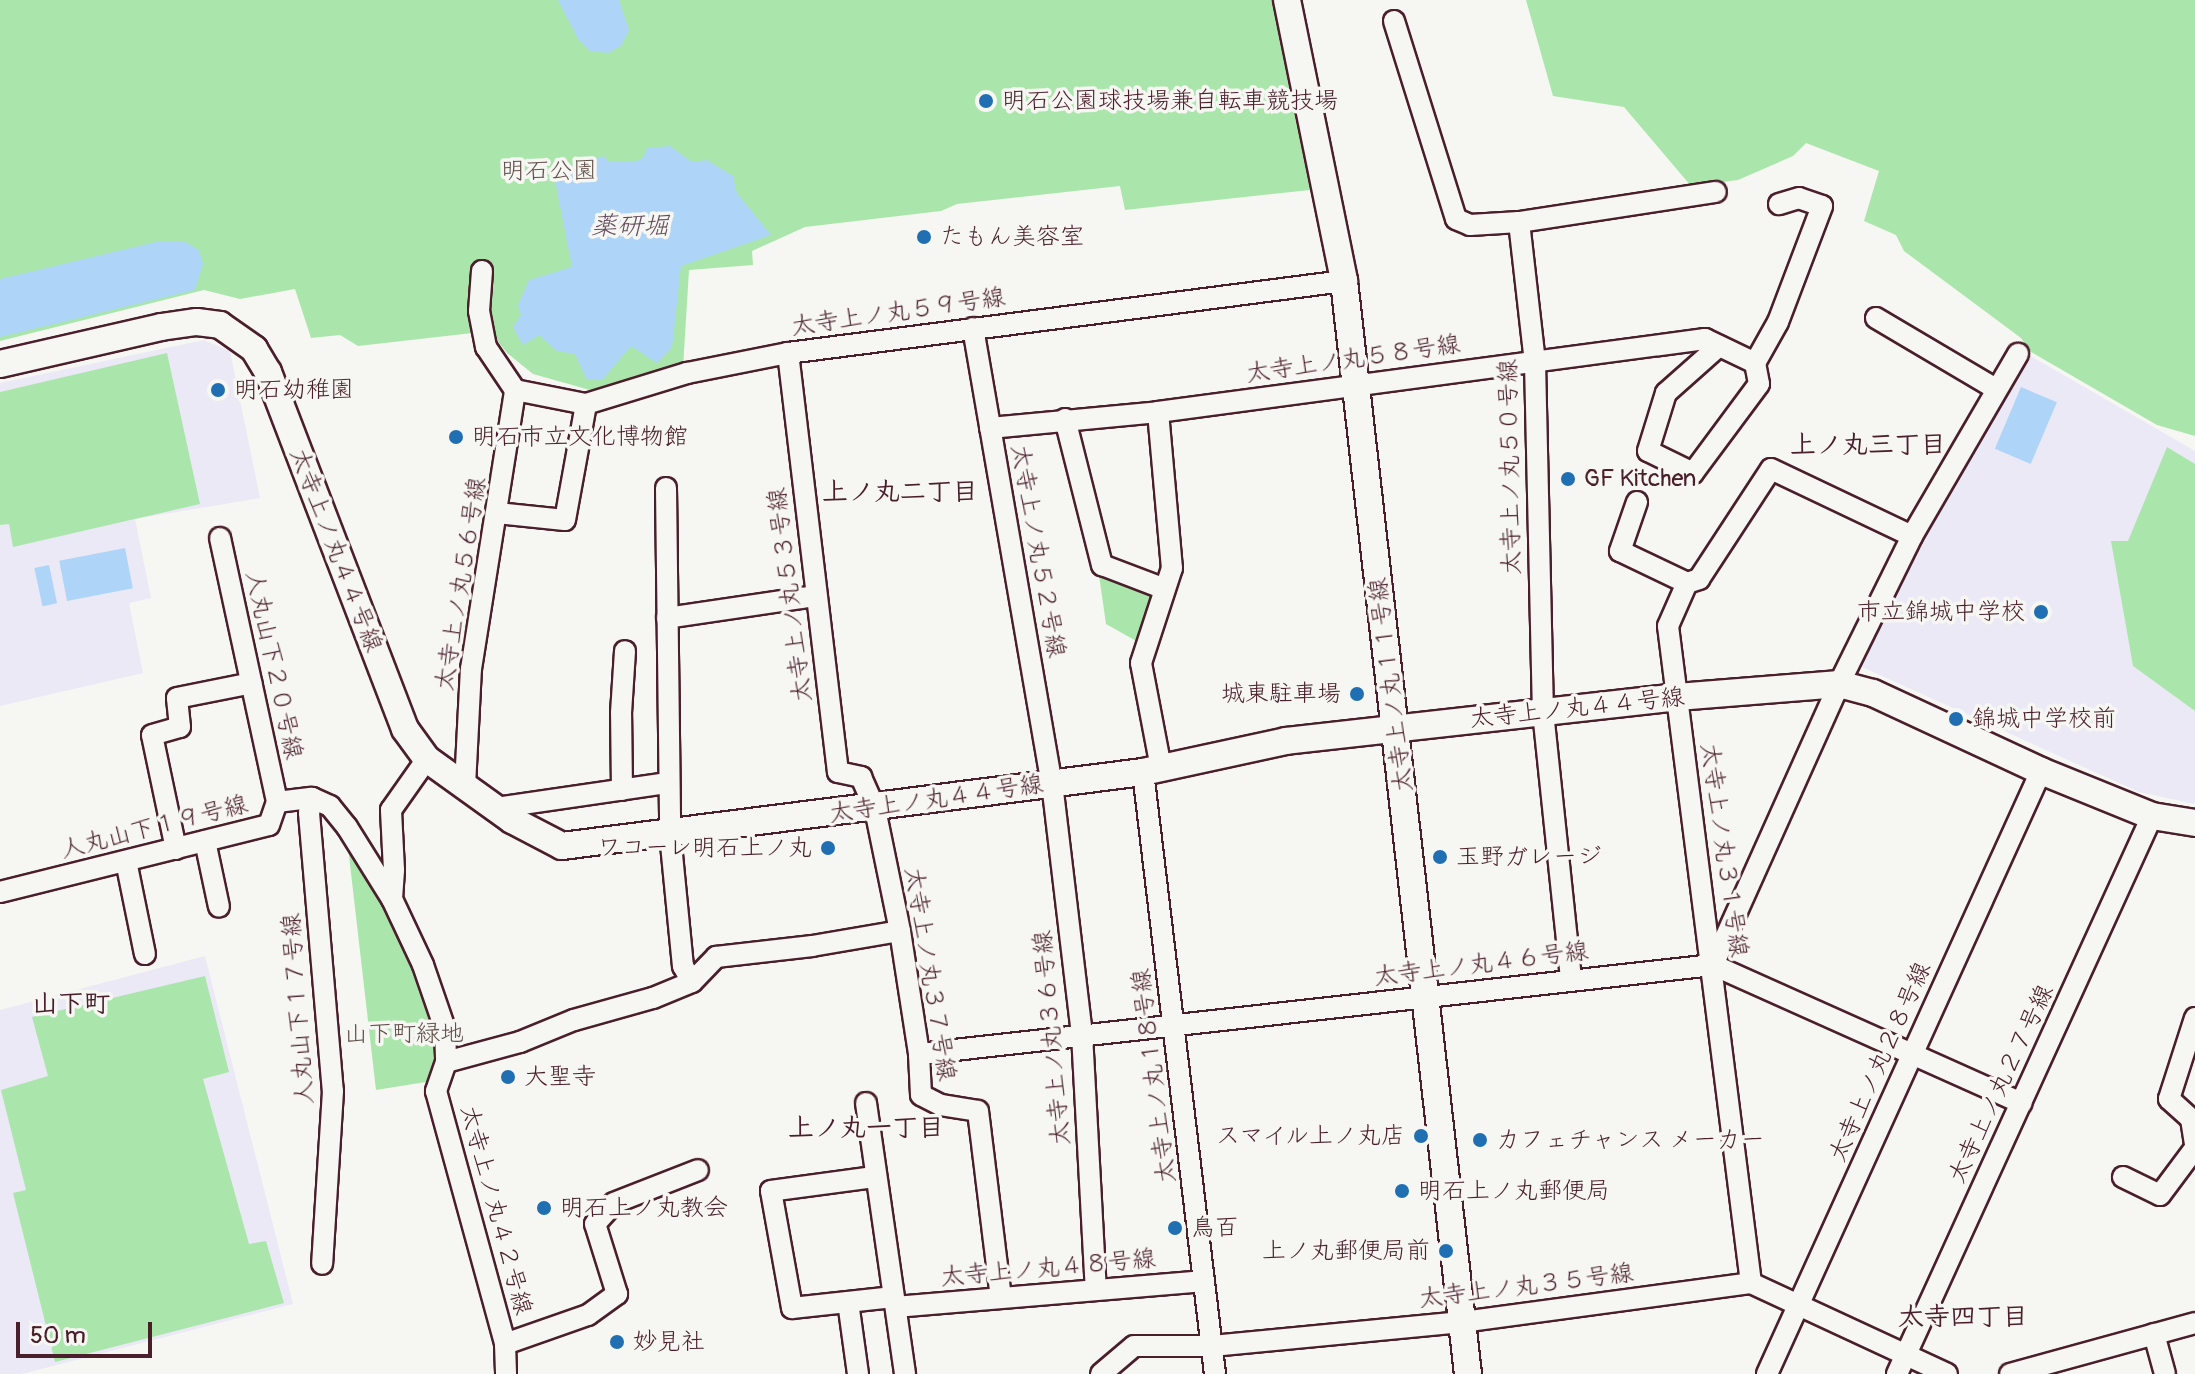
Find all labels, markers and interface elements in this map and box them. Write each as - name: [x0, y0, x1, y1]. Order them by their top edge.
- place label: 明石公園球技場兼自転車競技場: [1002, 87, 1338, 115]
- marker: 明石公園球技場兼自転車競技場: [977, 92, 995, 110]
- park label: 明石公園: [501, 157, 597, 185]
- water label: 薬研堀: [591, 211, 669, 243]
- place label: たもん美容室: [940, 223, 1084, 251]
- marker: たもん美容室: [915, 228, 933, 246]
- street label: 太寺上ノ丸５９号線: [789, 283, 1007, 341]
- street label: 太寺上ノ丸５８号線: [1244, 330, 1462, 388]
- street label: 太寺上ノ丸５０号線: [1494, 359, 1526, 575]
- place label: 明石幼稚園: [234, 376, 354, 404]
- marker: 明石幼稚園: [209, 381, 227, 399]
- place label: 明石市立文化博物館: [472, 423, 688, 451]
- marker: 明石市立文化博物館: [447, 428, 465, 446]
- district label: 上ノ丸三丁目: [1790, 430, 1946, 462]
- street label: 太寺上ノ丸５２号線: [1005, 442, 1071, 660]
- street label: 太寺上ノ丸４４号線: [284, 444, 388, 656]
- place label: GF Kitchen: [1584, 465, 1696, 493]
- marker: GF Kitchen: [1559, 470, 1577, 488]
- street label: 太寺上ノ丸５６号線: [430, 475, 492, 693]
- district label: 上ノ丸二丁目: [822, 477, 978, 509]
- street label: 太寺上ノ丸５３号線: [763, 486, 817, 704]
- street label: 人丸山下２０号線: [240, 568, 308, 762]
- street label: 太寺上ノ丸１１号線: [1364, 576, 1418, 794]
- place label: 市立錦城中学校: [1857, 598, 2025, 626]
- marker: 市立錦城中学校: [2032, 603, 2050, 621]
- place label: 城東駐車場: [1221, 680, 1341, 708]
- street label: 太寺上ノ丸４４号線: [1468, 682, 1686, 734]
- marker: 城東駐車場: [1348, 685, 1366, 703]
- place label: 錦城中学校前: [1972, 705, 2116, 733]
- marker: 錦城中学校前: [1947, 710, 1965, 728]
- street label: 太寺上ノ丸３１号線: [1695, 741, 1753, 959]
- street label: 太寺上ノ丸４４号線: [827, 770, 1045, 828]
- street label: 人丸山下１９号線: [57, 790, 251, 864]
- place label: ワコーレ明石上ノ丸: [596, 834, 812, 862]
- marker: ワコーレ明石上ノ丸: [819, 839, 837, 857]
- place label: 玉野ガレージ: [1456, 843, 1601, 871]
- marker: 玉野ガレージ: [1431, 848, 1449, 866]
- street label: 太寺上ノ丸３７号線: [899, 865, 961, 1083]
- street label: 人丸山下１７号線: [277, 912, 319, 1106]
- street label: 太寺上ノ丸３６号線: [1028, 929, 1076, 1147]
- street label: 太寺上ノ丸４６号線: [1372, 937, 1590, 991]
- street label: 太寺上ノ丸２８号線: [1823, 957, 1937, 1167]
- street label: 太寺上ノ丸１８号線: [1127, 967, 1181, 1185]
- street label: 太寺上ノ丸２７号線: [1942, 980, 2060, 1188]
- district label: 山下町: [32, 989, 110, 1021]
- park label: 山下町緑地: [344, 1020, 464, 1048]
- place label: 大聖寺: [524, 1063, 596, 1091]
- marker: 大聖寺: [499, 1068, 517, 1086]
- street label: 太寺上ノ丸４２号線: [454, 1102, 538, 1318]
- district label: 上ノ丸一丁目: [788, 1113, 944, 1145]
- place label: スマイル上ノ丸店: [1213, 1122, 1405, 1150]
- place label: カフェチャンス メーカー: [1496, 1126, 1765, 1154]
- marker: スマイル上ノ丸店: [1412, 1127, 1430, 1145]
- marker: カフェチャンス メーカー: [1471, 1131, 1489, 1149]
- place label: 明石上ノ丸郵便局: [1418, 1177, 1610, 1205]
- marker: 明石上ノ丸郵便局: [1393, 1182, 1411, 1200]
- place label: 明石上ノ丸教会: [560, 1194, 728, 1222]
- marker: 明石上ノ丸教会: [535, 1199, 553, 1217]
- place label: 鳥百: [1191, 1214, 1239, 1242]
- marker: 鳥百: [1166, 1219, 1184, 1237]
- place label: 上ノ丸郵便局前: [1262, 1237, 1430, 1265]
- marker: 上ノ丸郵便局前: [1437, 1242, 1455, 1260]
- street label: 太寺上ノ丸４８号線: [939, 1244, 1157, 1292]
- street label: 太寺上ノ丸３５号線: [1417, 1259, 1635, 1313]
- district label: 太寺四丁目: [1898, 1302, 2028, 1334]
- scale bar: [20, 1306, 156, 1356]
- text: 50 m: [30, 1321, 86, 1350]
- place label: 妙見社: [633, 1328, 705, 1356]
- marker: 妙見社: [608, 1333, 626, 1351]

